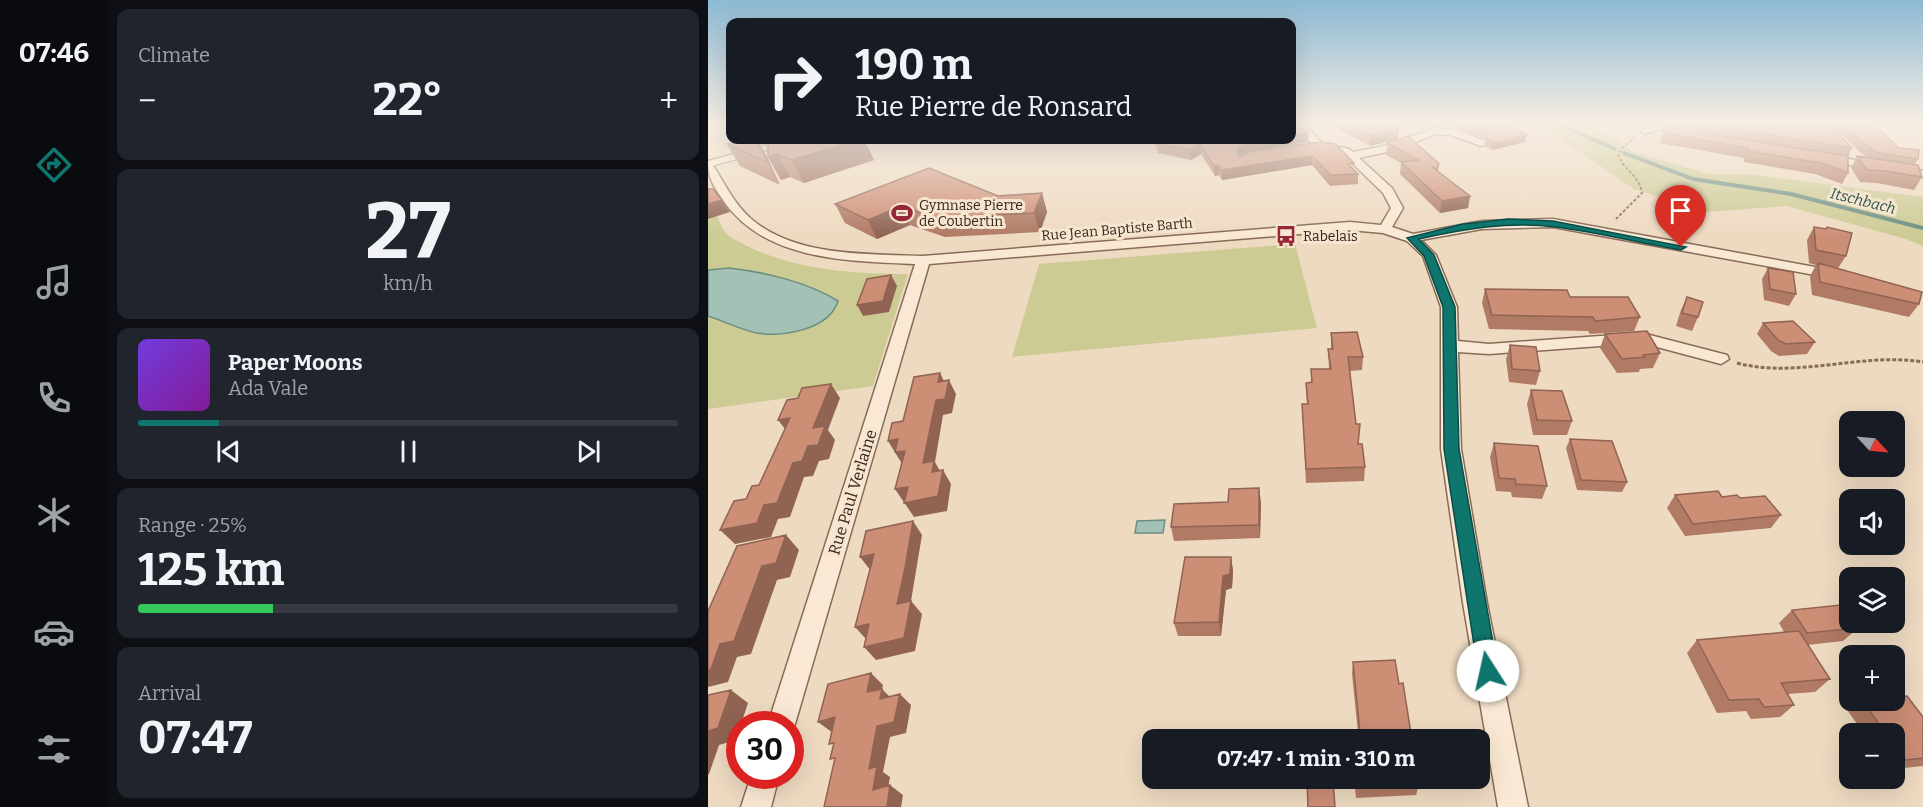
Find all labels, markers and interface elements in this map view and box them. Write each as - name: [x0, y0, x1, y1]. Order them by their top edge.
- text: 07:46: [19, 37, 89, 69]
- text: 190 m: [855, 40, 972, 90]
- icon: right: [756, 42, 834, 120]
- text: Climate: [138, 43, 210, 67]
- text: 22°: [372, 73, 443, 127]
- text: −: [138, 81, 156, 121]
- text: +: [659, 81, 678, 121]
- text: Rue Pierre de Ronsard: [855, 91, 1132, 123]
- icon: directions: [33, 144, 75, 186]
- water label: Itschbach: [1829, 184, 1898, 218]
- text: 27: [365, 185, 451, 279]
- pin: [1655, 185, 1706, 247]
- icon: arrive: [1664, 194, 1697, 227]
- place label: Gymnase Pierre de Coubertin: [919, 197, 1023, 230]
- sports icon: Gymnase Pierre de Coubertin: [890, 201, 914, 225]
- street label: Rue Jean Baptiste Barth: [1041, 214, 1194, 245]
- bus stop icon: Rabelais: [1274, 224, 1298, 248]
- place label: Rabelais: [1303, 228, 1358, 245]
- icon: music: [33, 261, 75, 303]
- text: km/h: [383, 271, 433, 295]
- text: Paper Moons: [228, 349, 363, 376]
- text: Ada Vale: [228, 376, 308, 400]
- icon: phone: [33, 377, 75, 419]
- north arrow: [1839, 411, 1905, 477]
- map controls: [1839, 411, 1905, 789]
- street label: Rue Paul Verlaine: [824, 427, 881, 557]
- icon: previous: [212, 435, 245, 468]
- icon: pause: [392, 435, 425, 468]
- icon: next: [572, 435, 605, 468]
- button: sound: [1839, 489, 1905, 555]
- icon: climate: [33, 494, 75, 536]
- text: Range · 25%: [138, 513, 247, 537]
- text: 125 km: [138, 543, 285, 597]
- button: layers: [1839, 567, 1905, 633]
- icon: car: [33, 611, 75, 653]
- position arrow: [1456, 639, 1520, 703]
- button: +: [1839, 645, 1905, 711]
- text: Arrival: [138, 681, 201, 705]
- text: 07:47: [138, 711, 252, 765]
- speed limit sign: 30: [726, 711, 804, 789]
- button: −: [1839, 723, 1905, 789]
- icon: filters: [33, 728, 75, 770]
- text: 07:47 · 1 min · 310 m: [1217, 745, 1415, 772]

